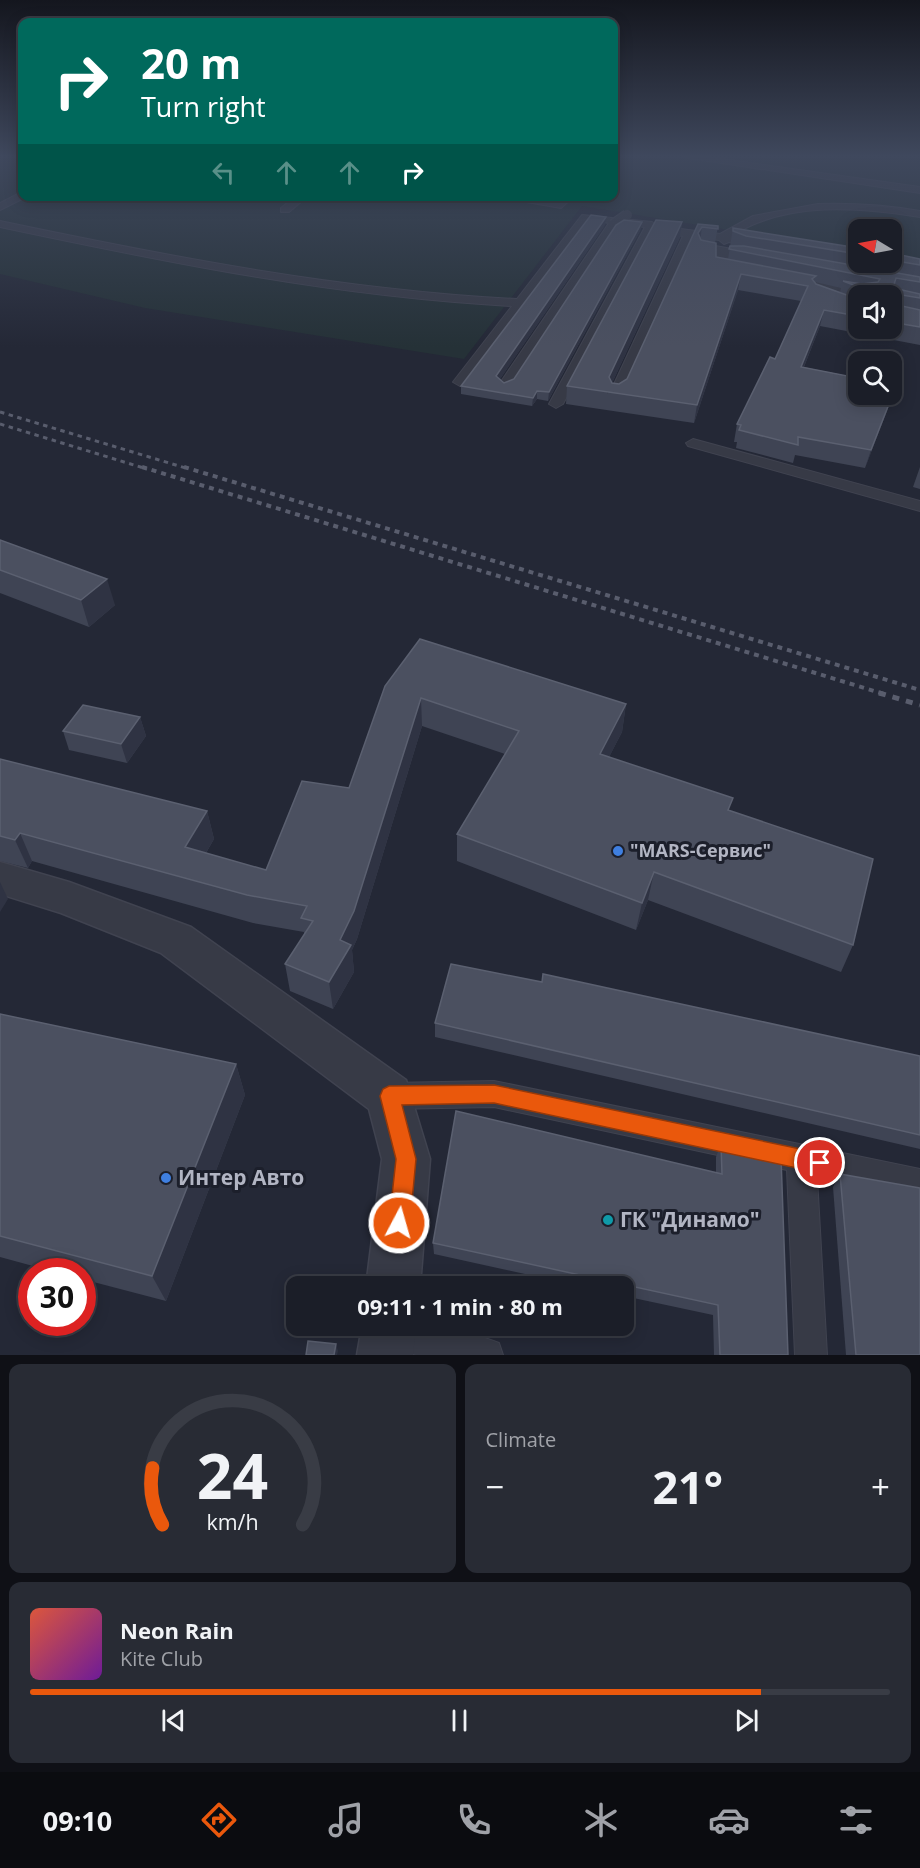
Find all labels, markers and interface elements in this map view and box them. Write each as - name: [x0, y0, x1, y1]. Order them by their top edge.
- text: 20 m: [141, 34, 241, 91]
- icon: right: [42, 42, 120, 120]
- text: Turn right: [141, 88, 266, 125]
- icon: left: [207, 156, 240, 189]
- icon: ahead: [270, 156, 303, 189]
- icon: ahead: [333, 156, 366, 189]
- icon: right: [396, 156, 429, 189]
- north arrow: [848, 219, 902, 273]
- map controls: [848, 219, 902, 405]
- button: sound: [848, 285, 902, 339]
- button: search: [848, 351, 902, 405]
- place label: "MARS-Сервис": [630, 838, 771, 862]
- marker: "MARS-Сервис": [611, 844, 625, 858]
- pin: [794, 1137, 845, 1188]
- icon: arrive: [803, 1146, 836, 1179]
- place label: Интер Авто: [178, 1163, 304, 1191]
- marker: Интер Авто: [159, 1171, 173, 1185]
- position arrow: [367, 1191, 431, 1255]
- place label: ГК "Динамо": [620, 1205, 760, 1233]
- marker: ГК "Динамо": [601, 1213, 615, 1227]
- speed limit sign: 30: [18, 1258, 96, 1336]
- text: 09:11 · 1 min · 80 m: [357, 1291, 563, 1321]
- text: Climate: [486, 1426, 556, 1453]
- text: 24: [197, 1432, 268, 1517]
- text: 21°: [652, 1456, 723, 1517]
- text: −: [486, 1464, 504, 1509]
- text: +: [871, 1464, 890, 1509]
- text: km/h: [206, 1508, 258, 1537]
- text: Neon Rain: [120, 1615, 234, 1645]
- text: Kite Club: [120, 1645, 203, 1672]
- icon: previous: [157, 1704, 190, 1737]
- icon: pause: [443, 1704, 476, 1737]
- icon: next: [730, 1704, 763, 1737]
- icon: directions: [198, 1799, 240, 1841]
- icon: music: [325, 1799, 367, 1841]
- icon: phone: [453, 1799, 495, 1841]
- icon: climate: [580, 1799, 622, 1841]
- icon: car: [708, 1799, 750, 1841]
- icon: filters: [835, 1799, 877, 1841]
- text: 09:10: [43, 1802, 112, 1839]

